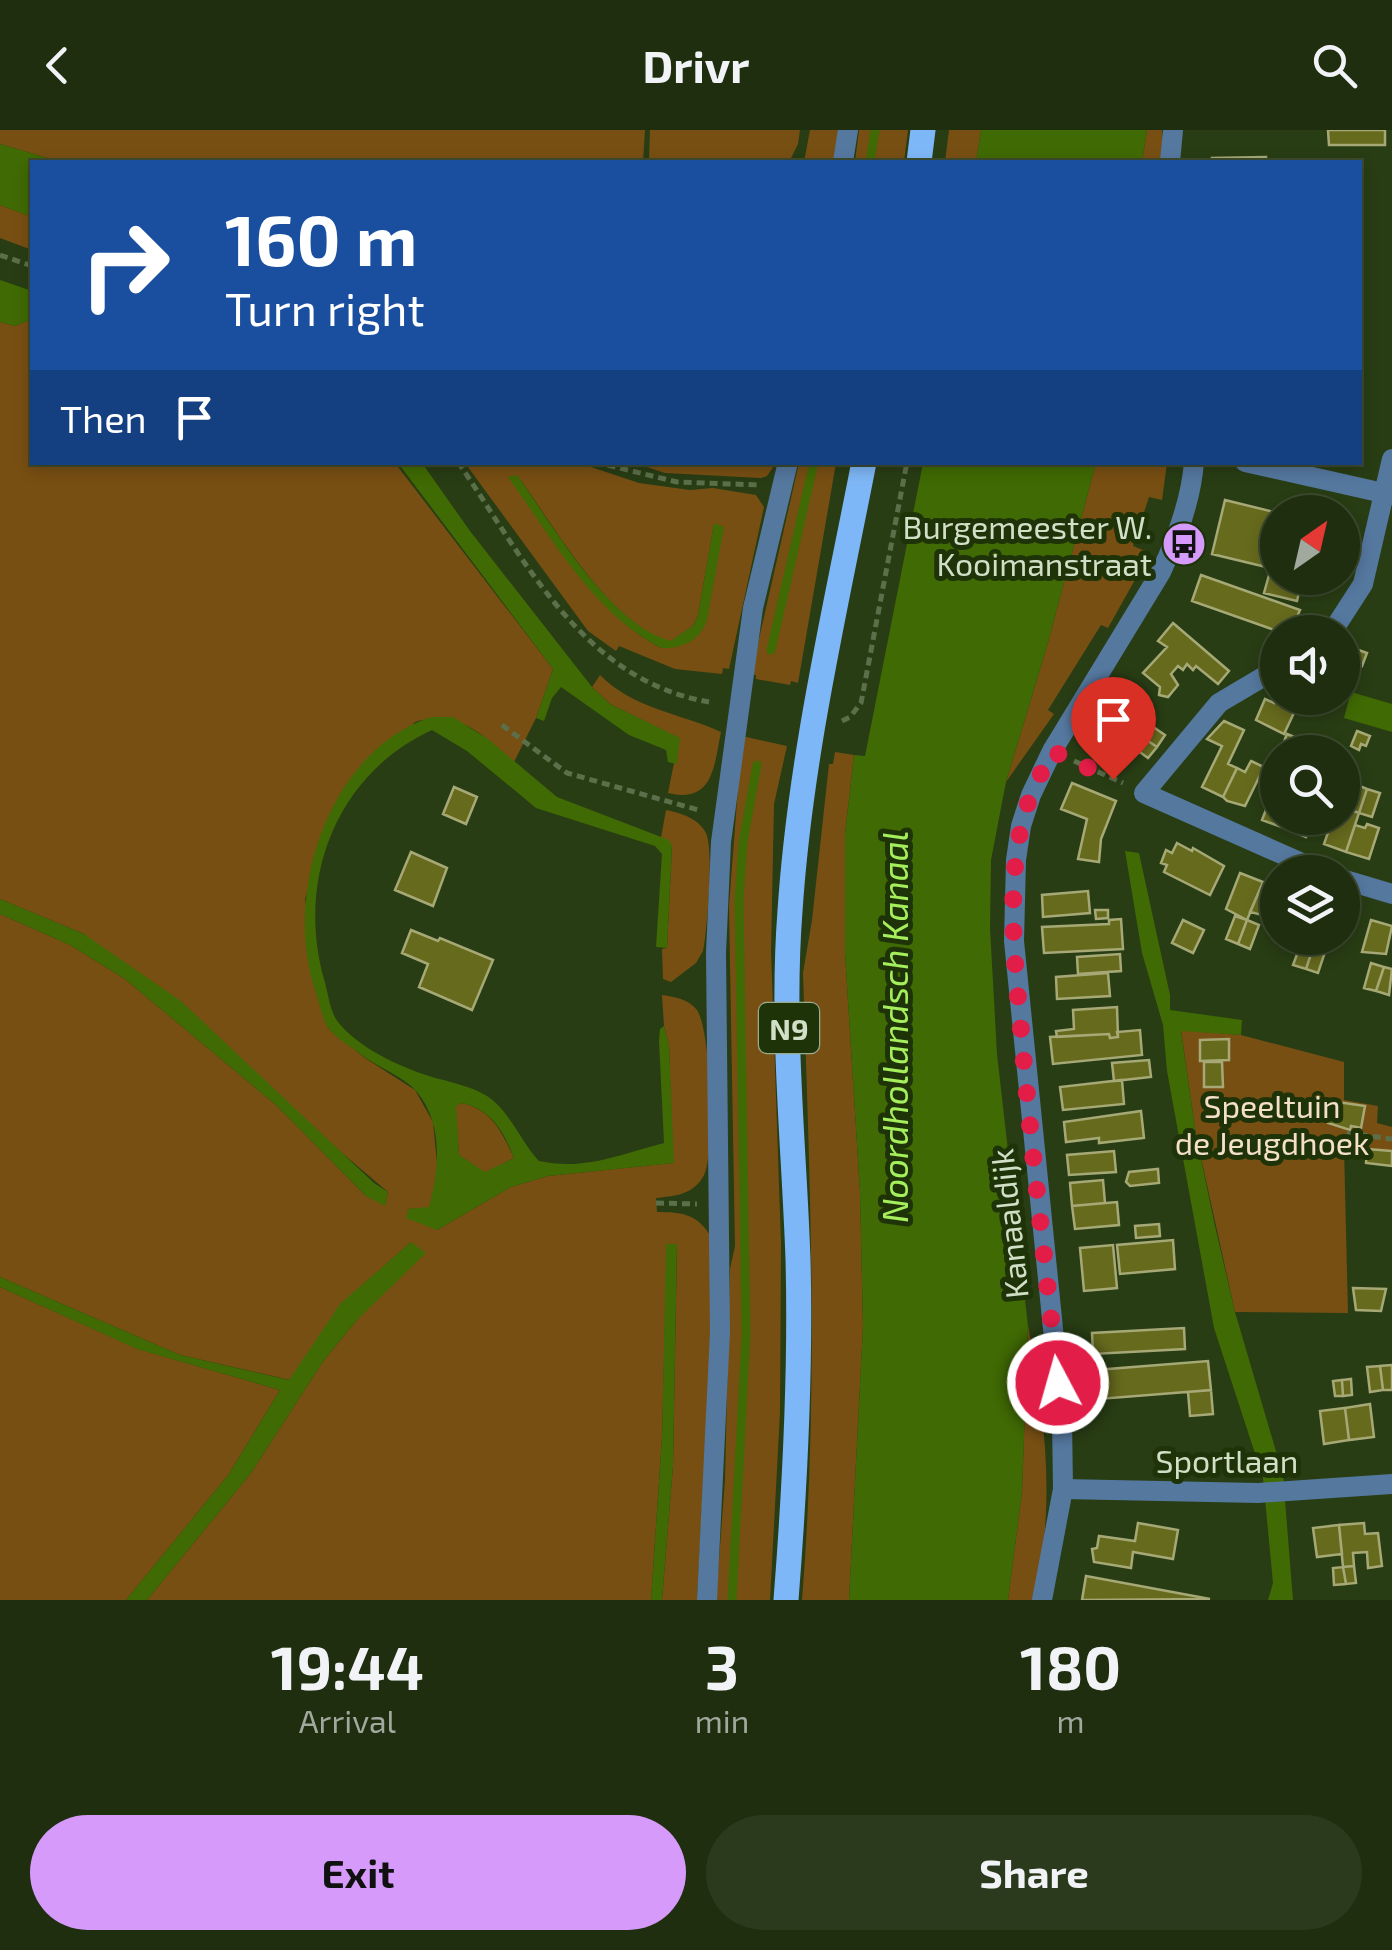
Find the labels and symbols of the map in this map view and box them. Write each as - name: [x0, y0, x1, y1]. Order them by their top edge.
- north arrow: [1260, 495, 1360, 595]
- place label: Burgemeester W. Kooimanstraat: [903, 507, 1152, 582]
- bus stop icon: Burgemeester W. Kooimanstraat: [1161, 521, 1207, 567]
- pin: [1071, 677, 1156, 780]
- water label: Noordhollandsch Kanaal: [873, 831, 915, 1223]
- road number: N9: [759, 1003, 819, 1053]
- park label: Speeltuin de Jeugdhoek: [1175, 1086, 1369, 1161]
- street label: Kanaaldijk: [981, 1147, 1036, 1301]
- position arrow: [1006, 1331, 1110, 1435]
- street label: Sportlaan: [1156, 1441, 1298, 1479]

